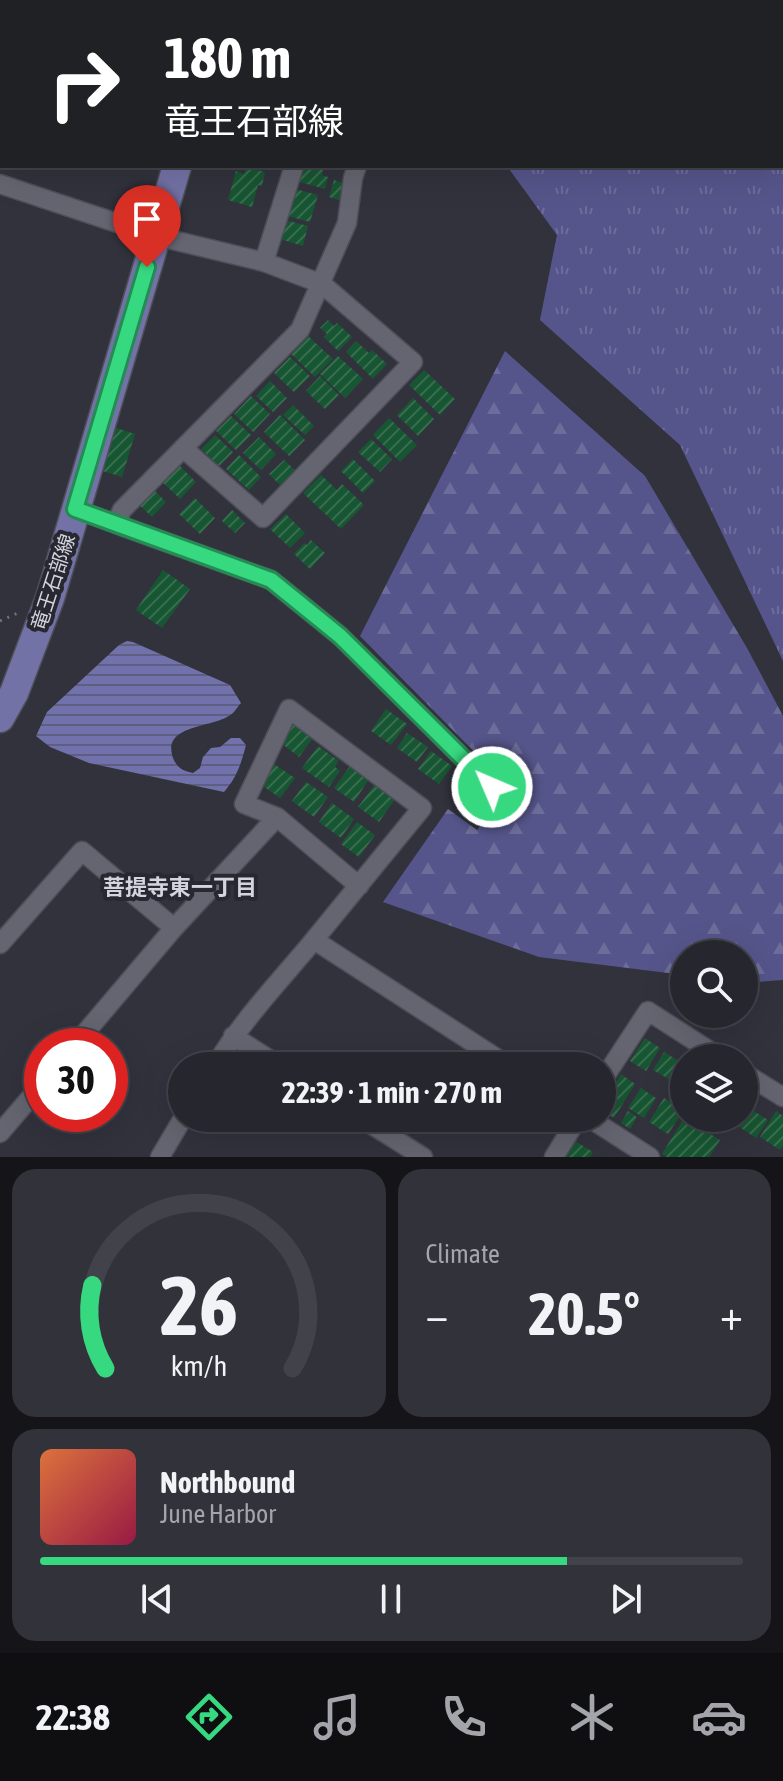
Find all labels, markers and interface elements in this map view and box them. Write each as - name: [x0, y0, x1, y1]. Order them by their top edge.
- text: 180 m: [164, 26, 291, 90]
- icon: right: [32, 32, 136, 136]
- text: 竜王石部線: [164, 100, 344, 142]
- pin: [113, 185, 181, 267]
- icon: arrive: [125, 197, 169, 241]
- street label: 竜王石部線: [26, 531, 79, 633]
- position arrow: [450, 745, 534, 829]
- district label: 菩提寺東一丁目: [103, 874, 257, 900]
- map controls: [670, 940, 758, 1132]
- button: search: [670, 940, 758, 1028]
- speed limit sign: 30: [24, 1028, 128, 1132]
- button: layers: [670, 1044, 758, 1132]
- text: 22:39 · 1 min · 270 m: [282, 1075, 502, 1109]
- text: Climate: [426, 1239, 500, 1269]
- text: 26: [160, 1257, 238, 1353]
- text: 20.5°: [528, 1279, 640, 1348]
- text: −: [426, 1289, 448, 1339]
- text: +: [720, 1289, 743, 1339]
- text: km/h: [170, 1349, 227, 1382]
- text: Northbound: [160, 1465, 295, 1499]
- text: June Harbor: [160, 1499, 276, 1529]
- icon: previous: [135, 1577, 179, 1621]
- icon: pause: [369, 1577, 413, 1621]
- icon: next: [604, 1577, 648, 1621]
- icon: directions: [181, 1689, 237, 1745]
- icon: music: [309, 1689, 365, 1745]
- icon: phone: [436, 1689, 492, 1745]
- icon: climate: [564, 1689, 620, 1745]
- icon: car: [691, 1689, 747, 1745]
- text: 22:38: [36, 1696, 110, 1738]

